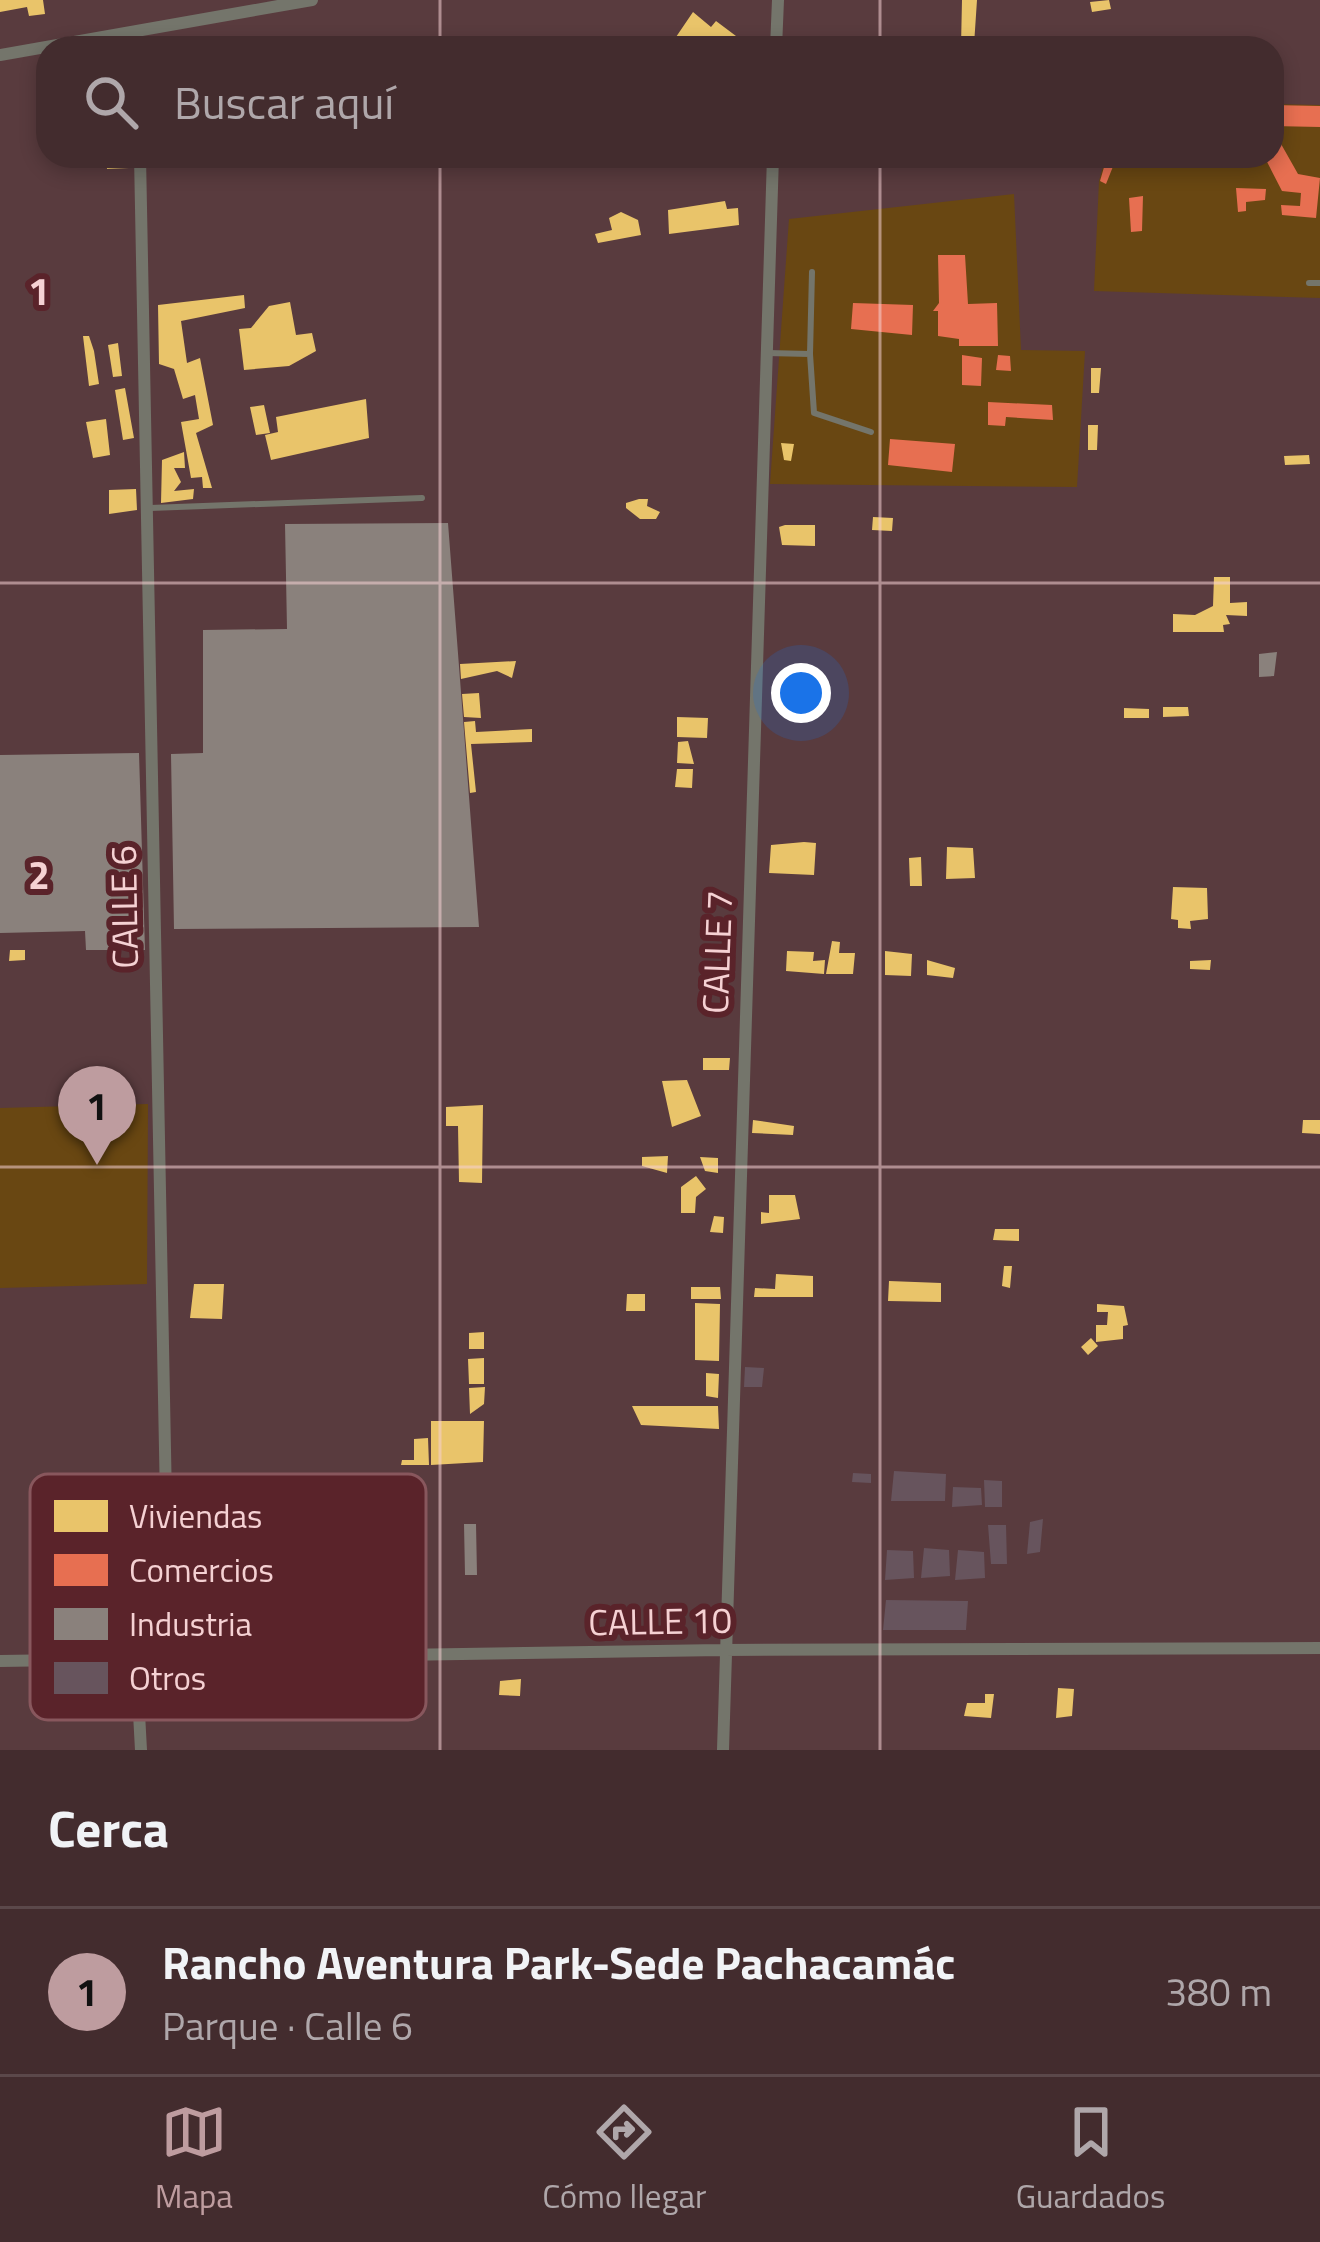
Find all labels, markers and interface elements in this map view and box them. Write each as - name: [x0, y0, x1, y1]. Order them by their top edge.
- search box: [36, 36, 1284, 168]
- text: Buscar aquí: [174, 68, 394, 136]
- icon: search: [78, 69, 144, 135]
- text: 1: [28, 261, 50, 320]
- your location: [771, 663, 831, 723]
- text: 2: [28, 845, 50, 904]
- street label: CALLE 6: [95, 845, 152, 969]
- street label: CALLE 7: [687, 889, 746, 1015]
- pin: 1: [58, 1066, 136, 1165]
- legend: [30, 1474, 426, 1720]
- text: Viviendas: [129, 1491, 262, 1541]
- text: Comercios: [129, 1545, 274, 1595]
- street label: CALLE 10: [588, 1592, 732, 1649]
- text: Industria: [129, 1599, 252, 1649]
- text: Otros: [129, 1653, 206, 1703]
- text: Cerca: [48, 1789, 169, 1867]
- text: Rancho Aventura Park-Sede Pachacamác: [162, 1928, 955, 1996]
- text: 1: [76, 1962, 98, 2021]
- text: 380 m: [1165, 1962, 1272, 2021]
- text: Parque · Calle 6: [162, 1996, 413, 2055]
- tab: Mapa: [155, 2099, 233, 2221]
- tab: Cómo llegar: [542, 2099, 706, 2221]
- tab: Guardados: [1016, 2099, 1165, 2221]

